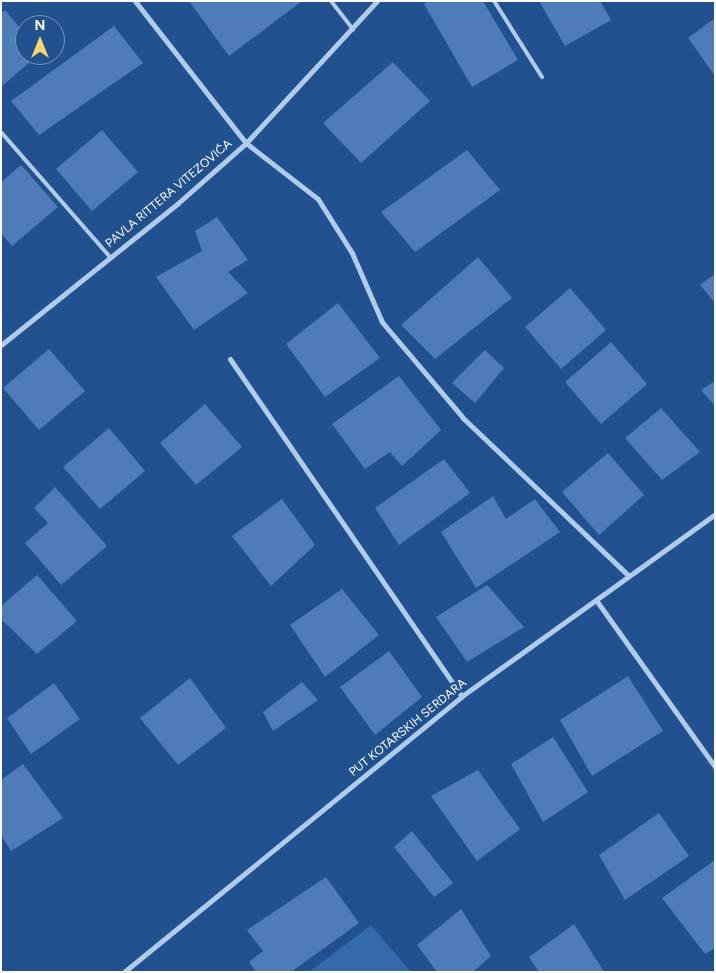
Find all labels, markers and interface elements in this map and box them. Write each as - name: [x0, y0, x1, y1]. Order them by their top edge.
- north arrow: [15, 15, 65, 65]
- text: N: [35, 17, 45, 34]
- street label: PAVLA RITTERA VITEZOVIĆA: [103, 137, 235, 251]
- street label: PUT KOTARSKIH SERDARA: [346, 676, 470, 780]

